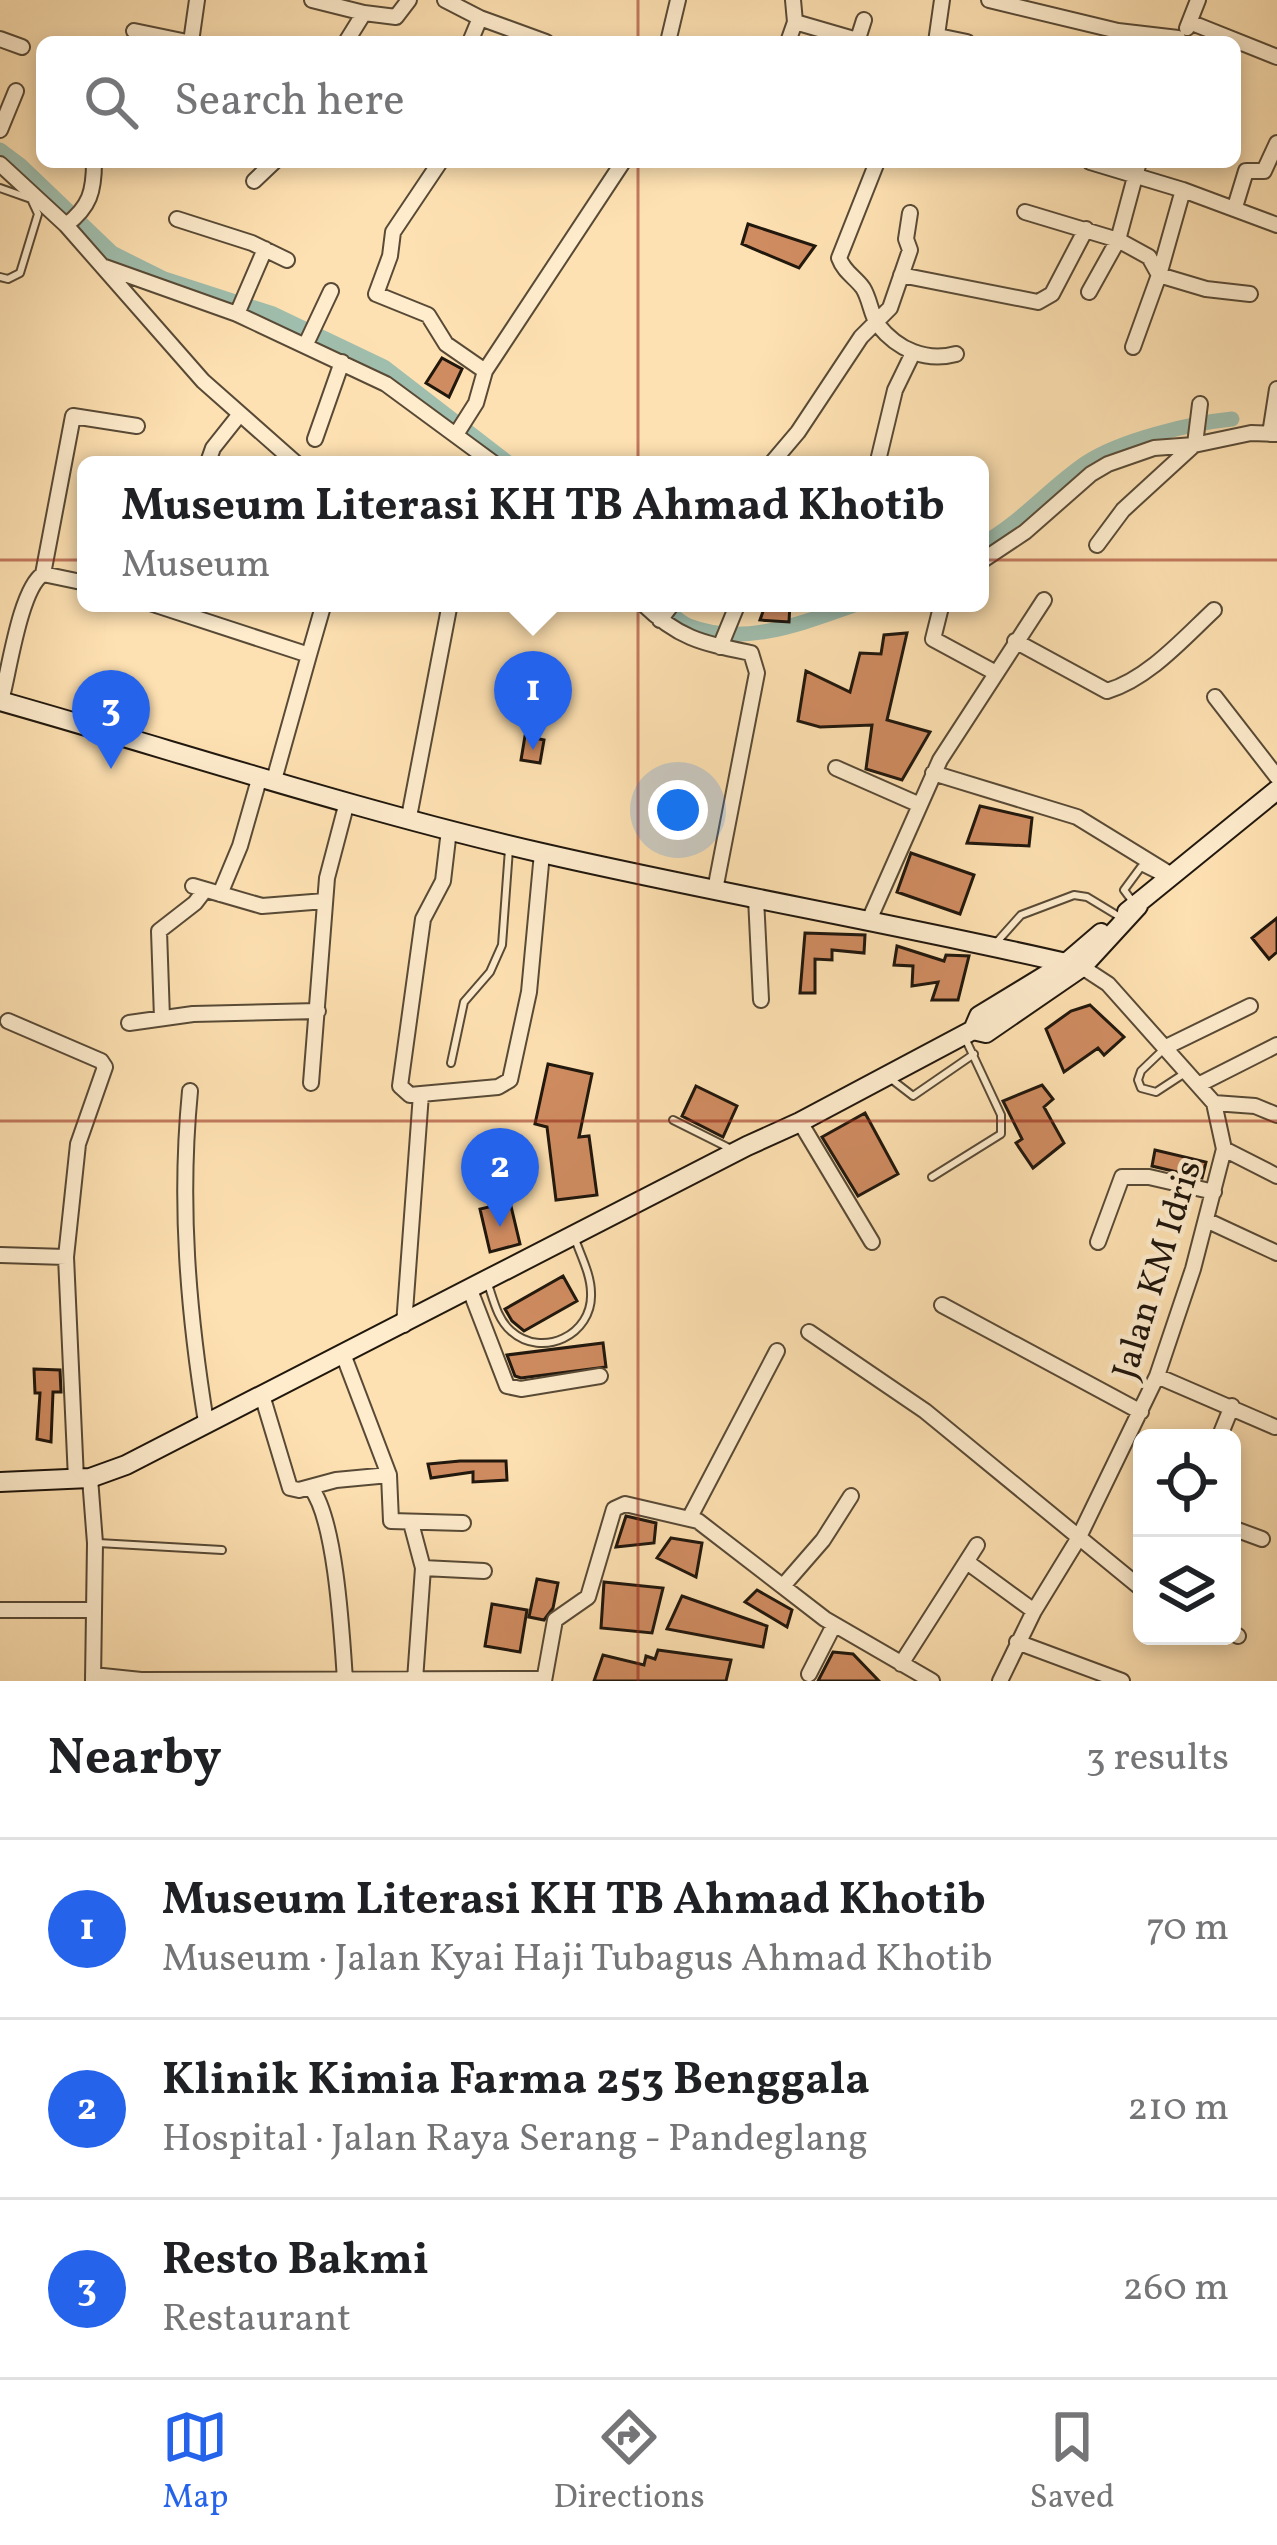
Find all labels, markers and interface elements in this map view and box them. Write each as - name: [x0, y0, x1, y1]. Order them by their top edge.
- search box: [36, 36, 1241, 168]
- icon: search: [78, 69, 144, 135]
- text: Search here: [174, 71, 405, 134]
- popup: [77, 456, 989, 612]
- text: Museum Literasi KH TB Ahmad Khotib: [121, 476, 945, 539]
- text: Museum: [121, 539, 270, 593]
- pin: 1: [494, 651, 572, 750]
- pin: 3: [72, 670, 150, 769]
- your location: [648, 780, 708, 840]
- pin: 2: [461, 1128, 539, 1227]
- street label: Jalan KM Idris: [1102, 1154, 1216, 1386]
- map controls: [1133, 1429, 1241, 1645]
- button: locate: [1133, 1429, 1241, 1537]
- button: layers: [1133, 1537, 1241, 1645]
- text: Nearby: [48, 1724, 222, 1795]
- text: 3 results: [1086, 1732, 1229, 1786]
- text: Museum Literasi KH TB Ahmad Khotib: [162, 1870, 986, 1933]
- text: 1: [79, 1902, 95, 1956]
- text: 70 m: [1146, 1902, 1229, 1956]
- text: Museum · Jalan Kyai Haji Tubagus Ahmad Khotib: [162, 1933, 993, 1987]
- text: Klinik Kimia Farma 253 Benggala: [162, 2050, 870, 2113]
- text: 2: [77, 2082, 97, 2136]
- text: 210 m: [1127, 2082, 1229, 2136]
- text: Hospital · Jalan Raya Serang - Pandeglang: [162, 2113, 868, 2167]
- text: Resto Bakmi: [162, 2230, 429, 2293]
- text: 3: [77, 2262, 97, 2316]
- text: 260 m: [1123, 2262, 1229, 2316]
- text: Restaurant: [162, 2293, 351, 2347]
- tab: Map: [162, 2404, 229, 2522]
- tab: Directions: [553, 2404, 705, 2522]
- tab: Saved: [1030, 2404, 1115, 2522]

